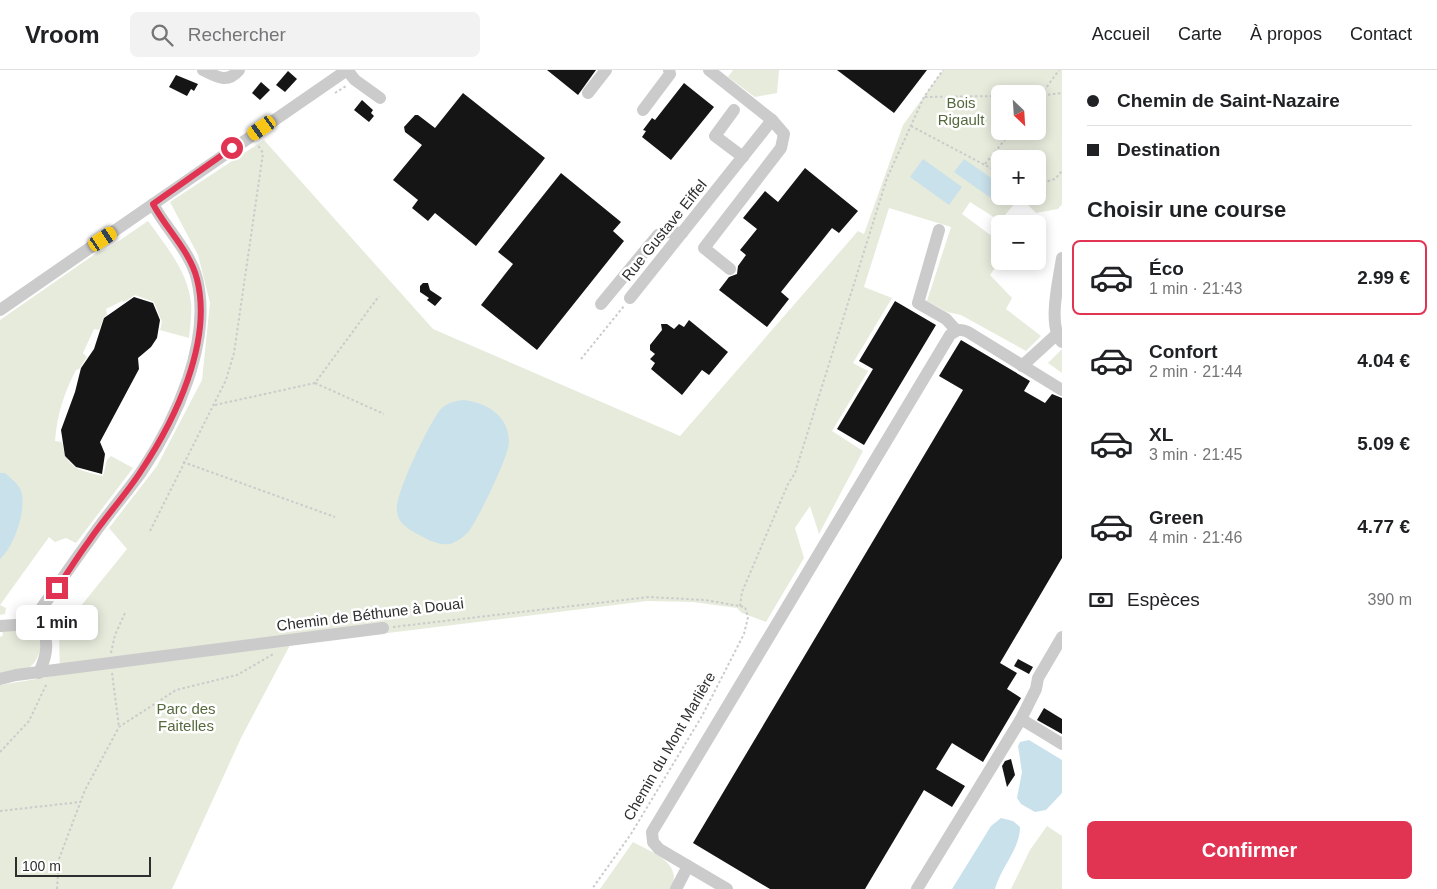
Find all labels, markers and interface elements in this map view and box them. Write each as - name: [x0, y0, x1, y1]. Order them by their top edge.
- search box: [130, 12, 480, 57]
- text: Vroom: [25, 21, 100, 48]
- icon: search: [148, 21, 176, 49]
- text: Rechercher: [188, 24, 286, 45]
- text: Accueil: [1092, 24, 1150, 44]
- text: Carte: [1178, 24, 1222, 44]
- text: À propos: [1250, 24, 1322, 44]
- text: Contact: [1350, 24, 1412, 44]
- north arrow: [991, 85, 1046, 140]
- map controls: [991, 85, 1046, 270]
- text: Chemin de Saint-Nazaire: [1117, 90, 1340, 111]
- park label: Bois Rigault: [938, 94, 985, 128]
- car: [245, 113, 278, 143]
- route start: [221, 137, 243, 159]
- text: Destination: [1117, 139, 1220, 160]
- button: +: [991, 150, 1046, 205]
- street label: Rue Gustave Eiffel: [618, 176, 710, 284]
- text: Choisir une course: [1087, 197, 1286, 222]
- button: −: [991, 215, 1046, 270]
- car: [86, 224, 119, 254]
- icon: car: [1089, 255, 1134, 300]
- text: Éco: [1149, 258, 1184, 279]
- text: 2.99 €: [1357, 267, 1410, 288]
- text: 1 min · 21:43: [1149, 280, 1242, 297]
- icon: car: [1089, 338, 1134, 383]
- text: Confort: [1149, 341, 1218, 362]
- text: 4.04 €: [1357, 350, 1410, 371]
- text: 2 min · 21:44: [1149, 363, 1242, 380]
- icon: car: [1089, 421, 1134, 466]
- text: XL: [1149, 424, 1173, 445]
- text: 5.09 €: [1357, 433, 1410, 454]
- text: 3 min · 21:45: [1149, 446, 1242, 463]
- icon: car: [1089, 504, 1134, 549]
- text: Green: [1149, 507, 1204, 528]
- text: 4.77 €: [1357, 516, 1410, 537]
- text: 4 min · 21:46: [1149, 529, 1242, 546]
- route end: [46, 577, 68, 599]
- icon: cash: [1087, 586, 1115, 614]
- text: Espèces: [1127, 589, 1200, 610]
- text: 390 m: [1368, 591, 1412, 608]
- street label: Chemin de Béthune à Douai: [275, 594, 465, 634]
- callout: 1 min: [16, 606, 98, 640]
- text: 1 min: [36, 614, 78, 631]
- street label: Chemin du Mont Marlière: [620, 669, 718, 823]
- park label: Parc des Faitelles: [156, 700, 216, 734]
- button: Confirmer: [1087, 821, 1412, 879]
- scale bar: [15, 854, 151, 877]
- text: 100 m: [22, 858, 61, 874]

